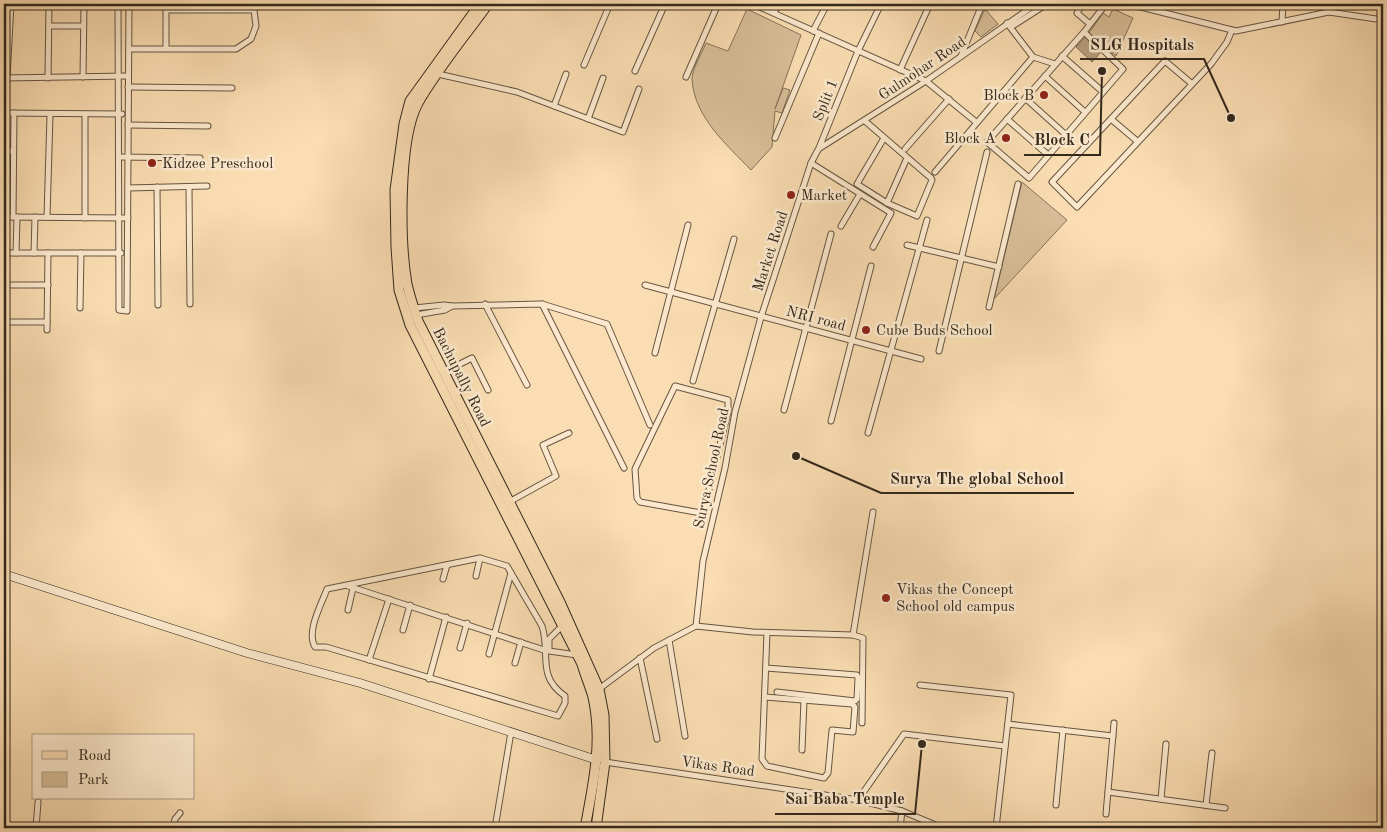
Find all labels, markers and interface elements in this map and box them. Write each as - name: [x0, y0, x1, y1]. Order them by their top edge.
- callout: SLG Hospitals: [1080, 28, 1204, 59]
- street label: Gulmohar Road: [877, 35, 969, 104]
- text: SLG Hospitals: [1090, 38, 1194, 54]
- street label: Split 1: [811, 78, 841, 123]
- place label: Block B: [983, 89, 1034, 104]
- marker: Block B: [1038, 89, 1050, 101]
- callout: Block C: [1024, 124, 1100, 155]
- place label: Block A: [944, 132, 997, 147]
- marker: Block A: [1000, 132, 1012, 144]
- text: Block C: [1034, 133, 1090, 149]
- marker: Kidzee Preschool: [146, 157, 158, 169]
- place label: Kidzee Preschool: [162, 157, 273, 172]
- marker: Market: [785, 189, 797, 201]
- place label: Market: [801, 189, 847, 204]
- street label: Market Road: [751, 209, 792, 294]
- street label: NRI road: [784, 304, 847, 335]
- marker: Cube Buds School: [860, 324, 872, 336]
- place label: Cube Buds School: [876, 324, 993, 339]
- street label: Bachupally Road: [429, 326, 492, 430]
- street label: Surya School Road: [692, 406, 733, 530]
- callout: Surya The global School: [881, 462, 1074, 493]
- text: Surya The global School: [890, 472, 1064, 488]
- place label: Vikas the Concept School old campus: [896, 583, 1015, 615]
- marker: Vikas the Concept School old campus: [880, 592, 892, 604]
- legend: [32, 734, 195, 800]
- text: Road: [78, 749, 112, 764]
- street label: Vikas Road: [680, 755, 756, 780]
- text: Park: [78, 773, 109, 788]
- callout: Sai Baba Temple: [775, 783, 915, 814]
- text: Sai Baba Temple: [785, 792, 905, 808]

